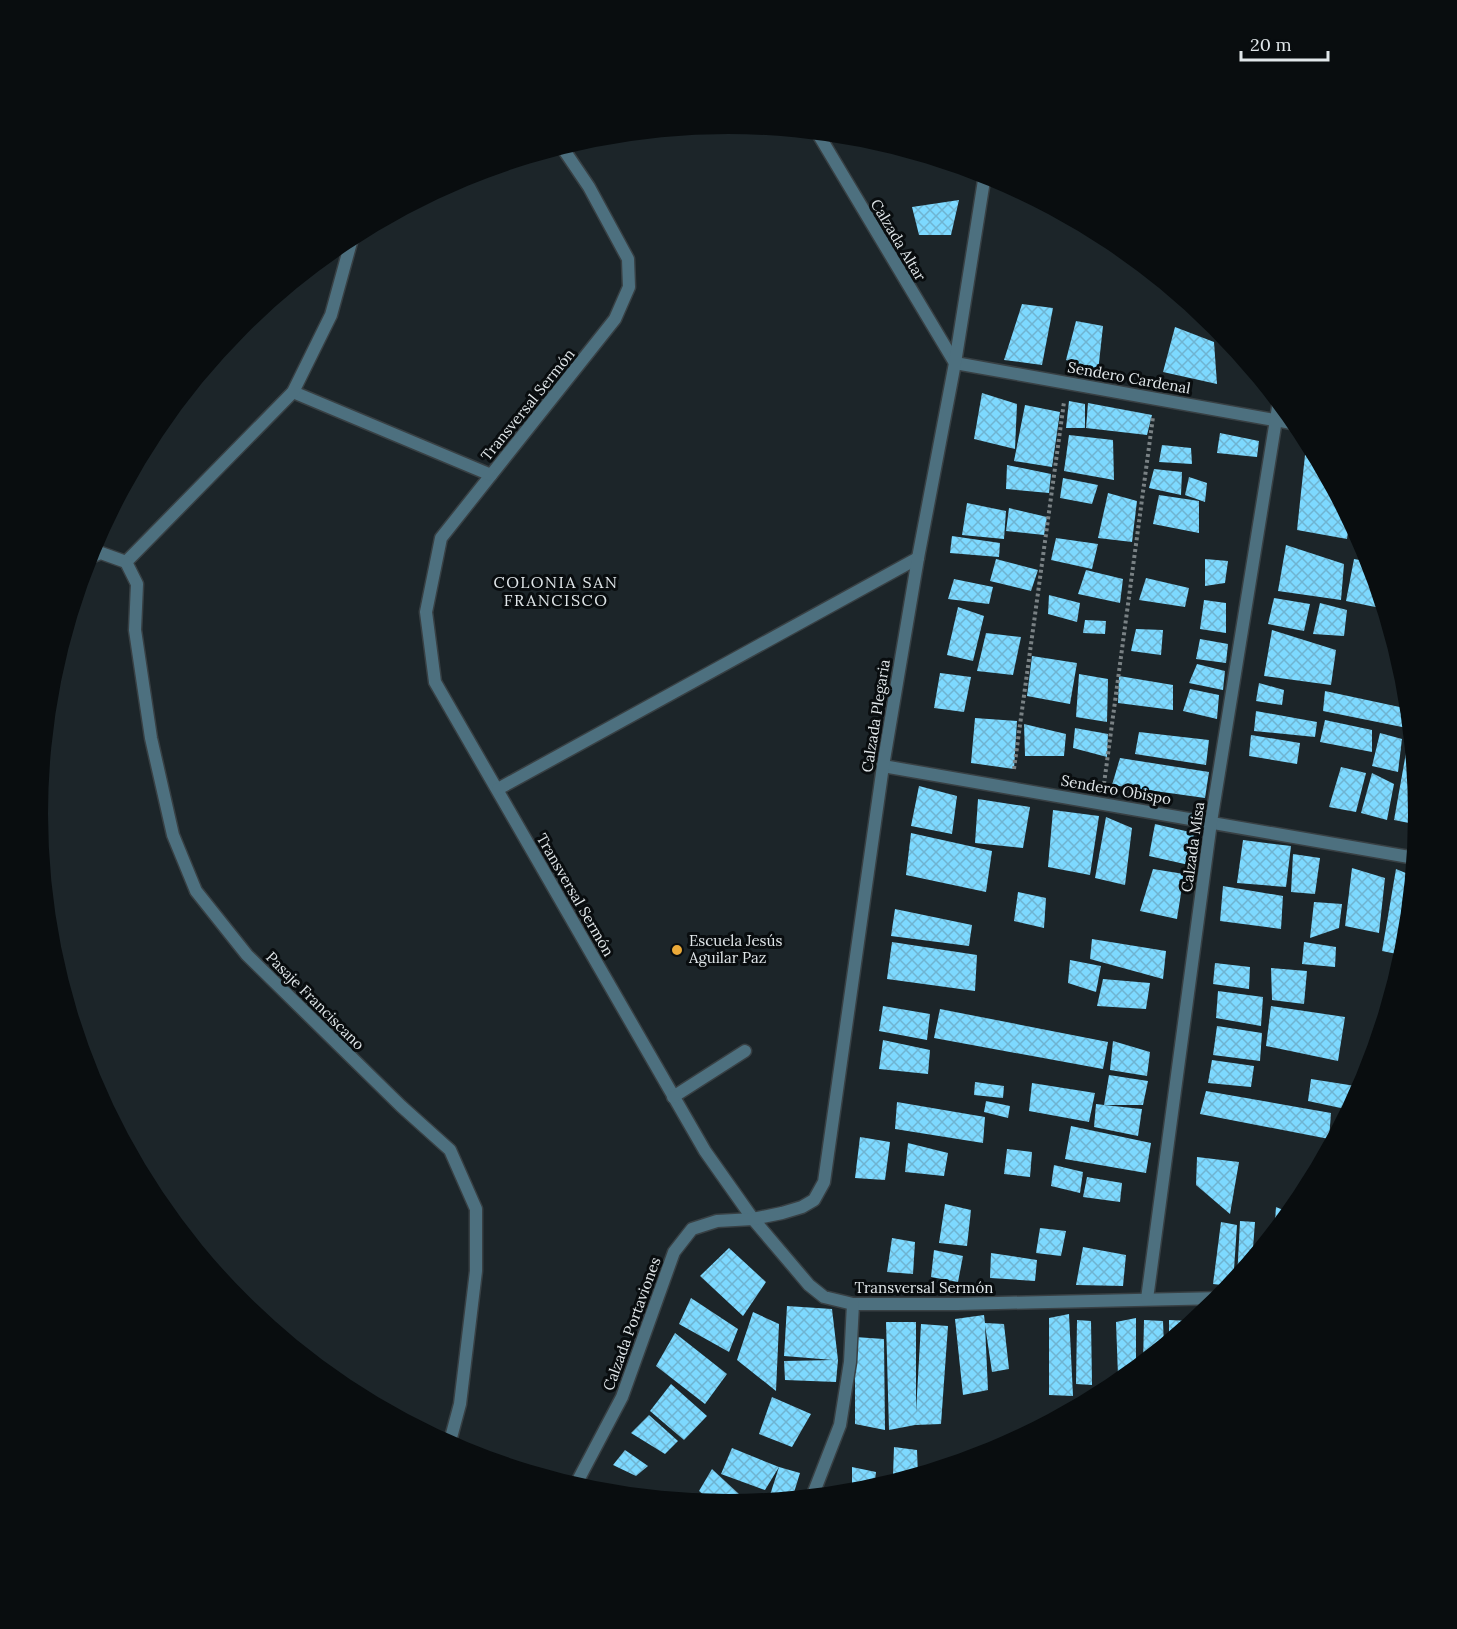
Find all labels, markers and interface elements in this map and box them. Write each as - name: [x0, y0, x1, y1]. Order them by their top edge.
- scale bar: [1241, 24, 1328, 62]
- text: 20 m: [1250, 33, 1292, 56]
- street label: Calzada Altar: [867, 195, 930, 284]
- street label: Transversal Sermón: [477, 345, 579, 465]
- street label: Sendero Cardenal: [1066, 357, 1192, 398]
- district label: COLONIA SAN FRANCISCO: [494, 572, 618, 610]
- street label: Calzada Plegaria: [857, 658, 894, 774]
- street label: Sendero Obispo: [1060, 770, 1173, 809]
- street label: Calzada Misa: [1177, 800, 1208, 893]
- street label: Transversal Sermón: [533, 830, 618, 960]
- place label: Escuela Jesús Aguilar Paz: [688, 931, 783, 967]
- marker: Escuela Jesús Aguilar Paz: [670, 943, 684, 957]
- street label: Pasaje Franciscano: [262, 947, 369, 1054]
- street label: Calzada Portaviones: [599, 1254, 665, 1393]
- street label: Transversal Sermón: [855, 1278, 993, 1297]

